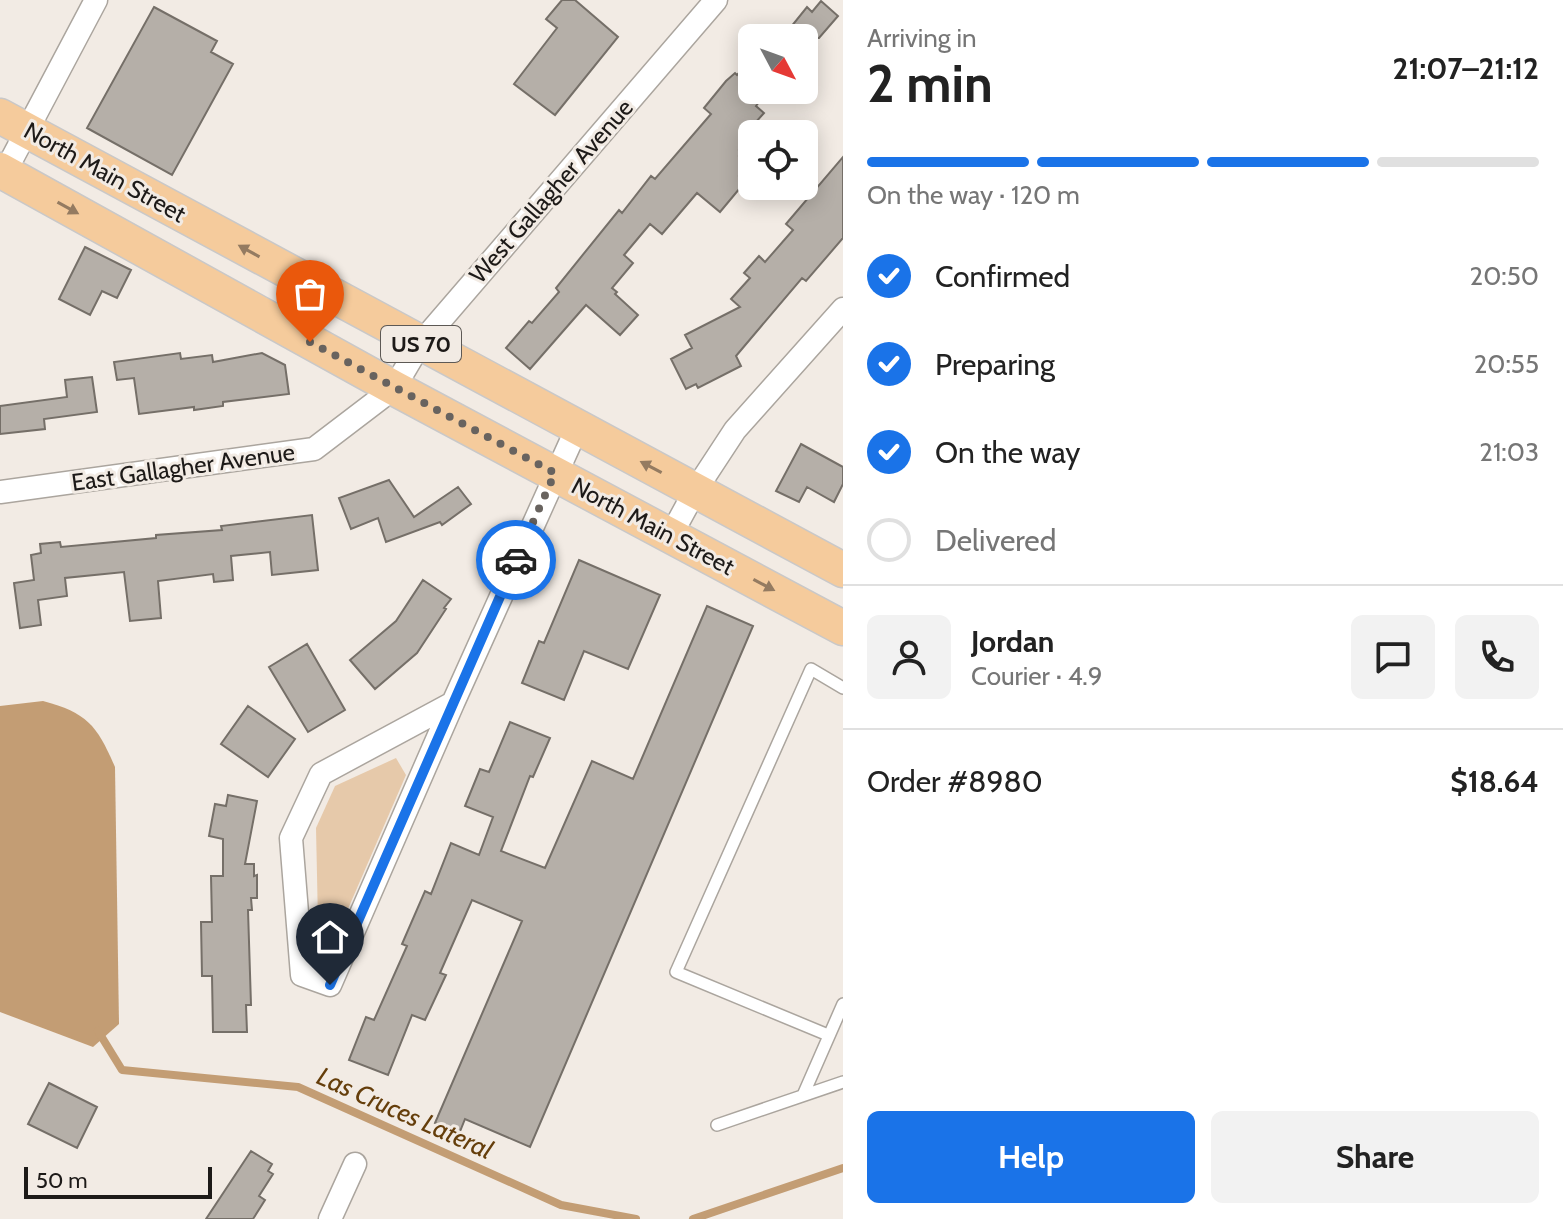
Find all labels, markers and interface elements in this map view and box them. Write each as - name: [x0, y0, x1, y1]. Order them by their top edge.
- text: Arriving in: [867, 22, 977, 54]
- north arrow: [738, 24, 818, 104]
- map controls: [738, 24, 818, 200]
- text: 21:07–21:12: [1393, 50, 1539, 87]
- text: 2 min: [867, 52, 993, 115]
- street label: West Gallagher Avenue: [463, 93, 639, 289]
- street label: North Main Street: [19, 116, 191, 228]
- button: locate: [738, 120, 818, 200]
- text: On the way · 120 m: [867, 179, 1080, 211]
- one-way arrow: [57, 201, 80, 214]
- one-way arrow: [238, 244, 261, 258]
- icon: check: [867, 254, 911, 298]
- text: Confirmed: [935, 258, 1070, 295]
- pin: [276, 260, 344, 342]
- text: 20:50: [1470, 260, 1539, 292]
- icon: bag: [288, 272, 332, 316]
- road number: US 70: [381, 326, 461, 362]
- icon: check: [867, 342, 911, 386]
- text: Preparing: [935, 346, 1055, 383]
- text: 20:55: [1474, 348, 1539, 380]
- icon: check: [867, 430, 911, 474]
- text: On the way: [935, 434, 1080, 471]
- text: 21:03: [1479, 436, 1539, 468]
- street label: East Gallagher Avenue: [70, 437, 296, 497]
- one-way arrow: [639, 461, 662, 474]
- street label: North Main Street: [567, 471, 739, 581]
- courier: [476, 520, 556, 600]
- text: Delivered: [935, 522, 1056, 559]
- icon: car: [494, 538, 538, 582]
- one-way arrow: [753, 579, 776, 592]
- button: person: [867, 615, 951, 699]
- button: chat: [1351, 615, 1435, 699]
- button: phone: [1455, 615, 1539, 699]
- text: Jordan: [971, 623, 1054, 660]
- text: Courier · 4.9: [971, 660, 1103, 692]
- text: Order #8980: [867, 763, 1043, 800]
- text: $18.64: [1450, 763, 1539, 800]
- pin: [296, 903, 364, 985]
- icon: home: [308, 915, 352, 959]
- water label: Las Cruces Lateral: [312, 1060, 498, 1166]
- button: Help: [867, 1111, 1195, 1203]
- button: Share: [1211, 1111, 1539, 1203]
- scale bar: [24, 1163, 212, 1199]
- text: 50 m: [36, 1167, 88, 1194]

